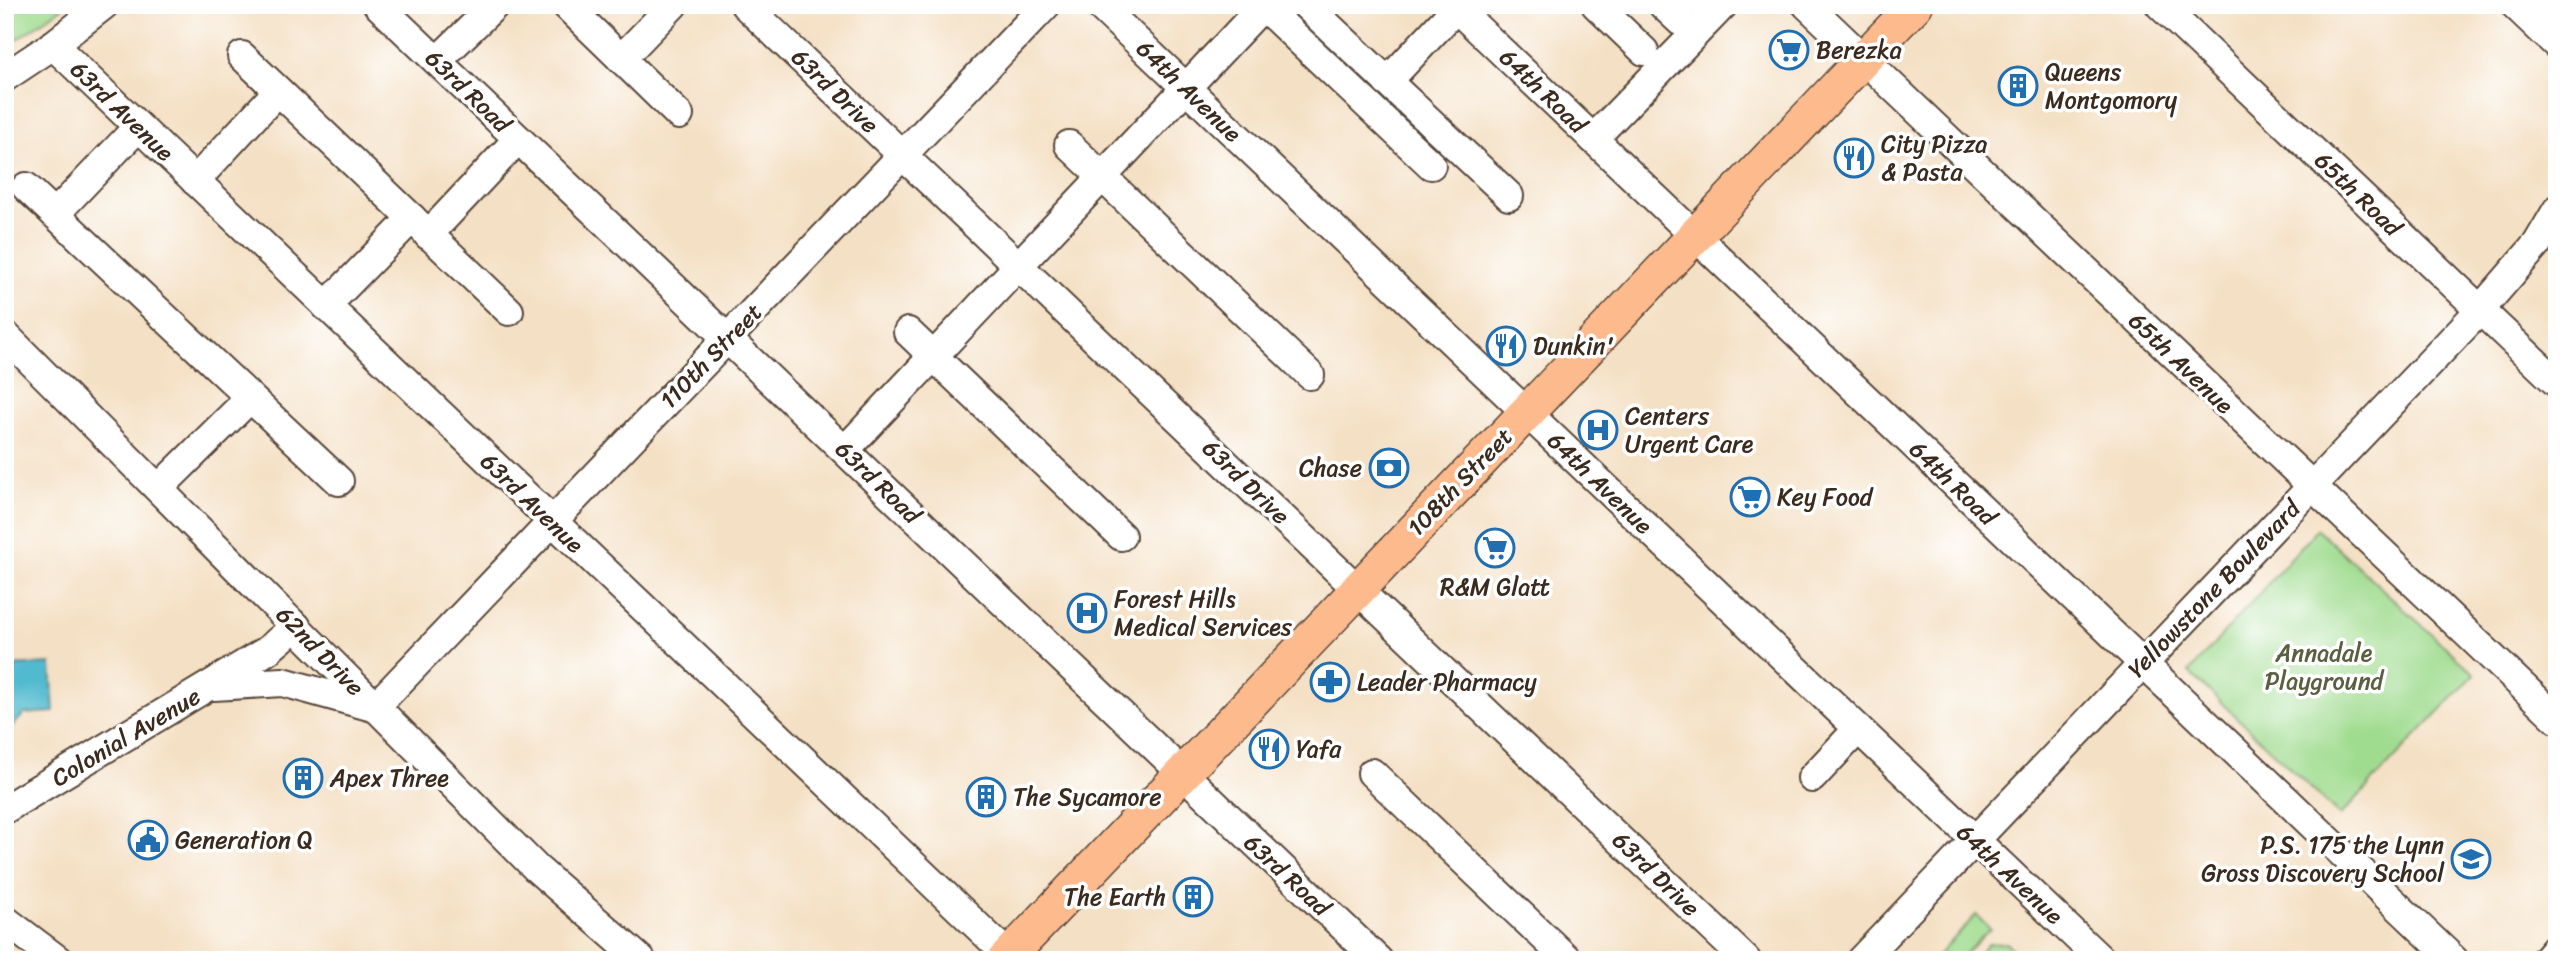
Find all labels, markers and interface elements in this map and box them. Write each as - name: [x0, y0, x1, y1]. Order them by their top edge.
- street label: 64th Avenue: [1126, 29, 1252, 153]
- supermarket icon: Berezka: [1768, 29, 1810, 71]
- place label: Berezka: [1816, 29, 1902, 71]
- street label: 63rd Drive: [781, 38, 889, 144]
- street label: 64th Road: [1489, 38, 1598, 145]
- street label: 63rd Road: [415, 39, 522, 144]
- street label: 63rd Avenue: [60, 50, 184, 172]
- place label: Queens Montgomory: [2045, 51, 2178, 121]
- building icon: Queens Montgomory: [1997, 65, 2039, 107]
- place label: City Pizza & Pasta: [1881, 123, 1987, 193]
- restaurant icon: City Pizza & Pasta: [1833, 137, 1875, 179]
- street label: 65th Road: [2304, 141, 2413, 248]
- street label: 110th Street: [649, 293, 773, 419]
- street label: 65th Avenue: [2118, 301, 2244, 425]
- restaurant icon: Dunkin': [1485, 325, 1527, 367]
- place label: Dunkin': [1533, 325, 1615, 367]
- place label: Centers Urgent Care: [1625, 395, 1754, 465]
- hospital icon: Centers Urgent Care: [1577, 409, 1619, 451]
- street label: 108th Street: [1397, 417, 1523, 547]
- street label: 64th Avenue: [1537, 421, 1663, 545]
- street label: 63rd Drive: [1192, 429, 1300, 535]
- street label: 63rd Road: [825, 430, 932, 535]
- street label: 64th Road: [1899, 430, 2008, 537]
- street label: 63rd Avenue: [470, 442, 594, 564]
- place label: Chase: [1299, 447, 1362, 489]
- bank icon: Chase: [1368, 447, 1410, 489]
- supermarket icon: Key Food: [1729, 476, 1771, 518]
- place label: Key Food: [1777, 476, 1874, 518]
- street label: Yellowstone Boulevard: [2117, 488, 2313, 688]
- supermarket icon: R&M Glatt: [1474, 527, 1516, 569]
- place label: R&M Glatt: [1440, 566, 1550, 608]
- place label: Forest Hills Medical Services: [1114, 578, 1293, 648]
- hospital icon: Forest Hills Medical Services: [1066, 592, 1108, 634]
- street label: 62nd Drive: [265, 596, 375, 706]
- park label: Annadale Playground: [2265, 632, 2385, 702]
- pharmacy icon: Leader Pharmacy: [1309, 661, 1351, 703]
- place label: Leader Pharmacy: [1357, 661, 1537, 703]
- street label: Colonial Avenue: [43, 676, 209, 798]
- restaurant icon: Yafa: [1248, 728, 1290, 770]
- place label: Yafa: [1296, 728, 1342, 770]
- building icon: Apex Three: [282, 757, 324, 799]
- place label: Apex Three: [329, 757, 449, 799]
- building icon: The Sycamore: [965, 776, 1007, 818]
- place label: The Sycamore: [1013, 776, 1162, 818]
- street label: 64th Avenue: [1946, 813, 2074, 936]
- public building icon: Generation Q: [127, 819, 169, 861]
- place label: Generation Q: [175, 819, 313, 861]
- street label: 63rd Drive: [1602, 821, 1710, 927]
- street label: 63rd Road: [1234, 823, 1341, 928]
- place label: P.S. 175 the Lynn Gross Discovery School: [2201, 824, 2445, 894]
- school or university icon: P.S. 175 the Lynn Gross Discovery School: [2450, 838, 2492, 880]
- place label: The Earth: [1064, 876, 1166, 918]
- building icon: The Earth: [1172, 876, 1214, 918]

